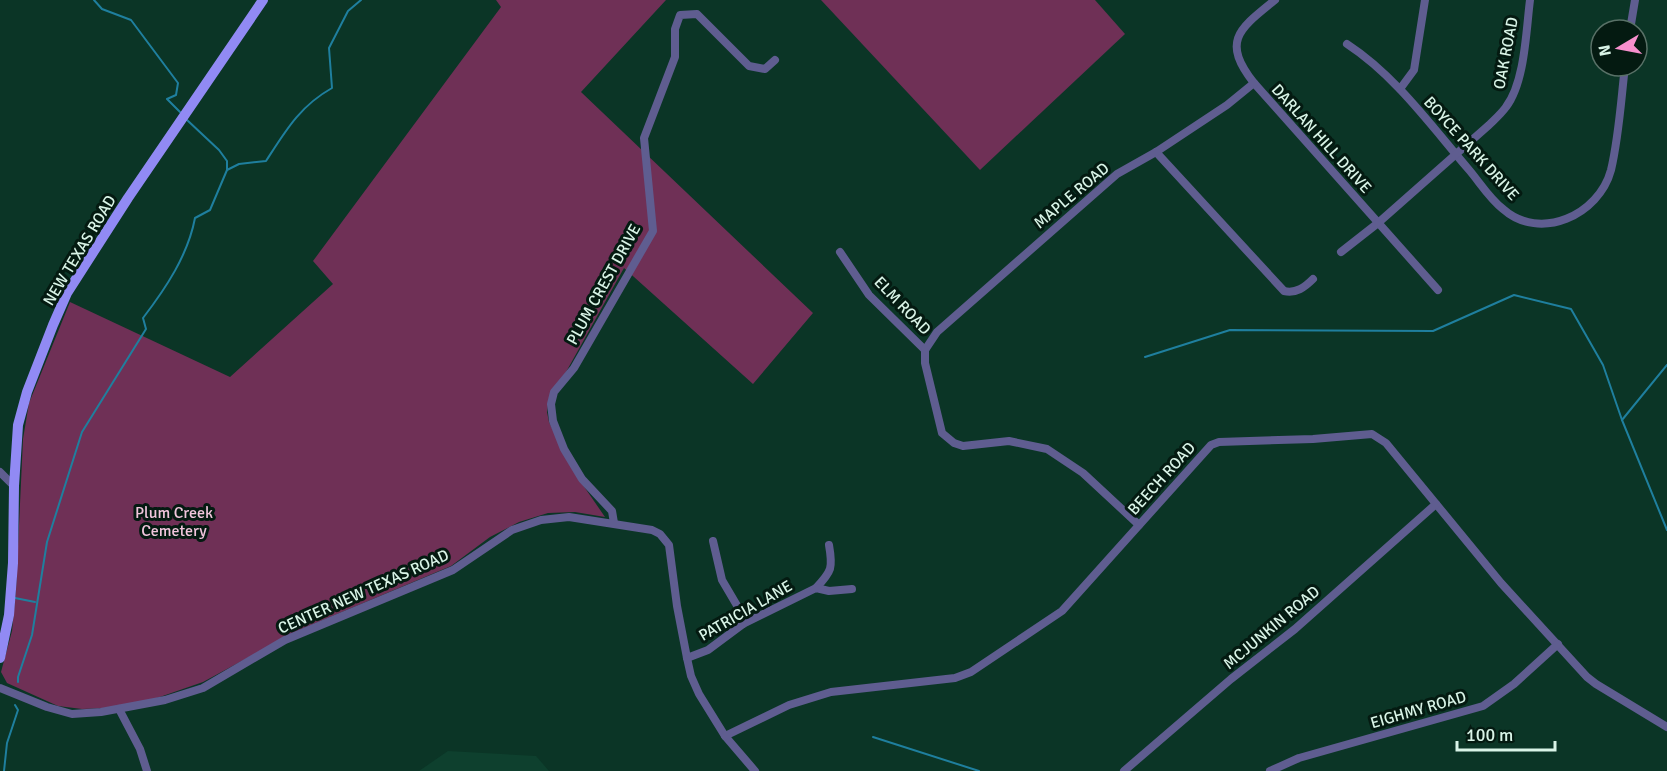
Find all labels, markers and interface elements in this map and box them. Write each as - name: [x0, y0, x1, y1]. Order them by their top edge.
- street label: OAK ROAD: [1489, 15, 1523, 91]
- north arrow: [1589, 18, 1649, 78]
- text: N: [1594, 43, 1616, 58]
- street label: DARLAN HILL DRIVE: [1267, 80, 1376, 197]
- street label: BOYCE PARK DRIVE: [1419, 92, 1523, 205]
- street label: MAPLE ROAD: [1030, 158, 1113, 233]
- street label: NEW TEXAS ROAD: [39, 192, 121, 309]
- street label: PLUM CREST DRIVE: [562, 221, 645, 348]
- street label: ELM ROAD: [870, 272, 935, 339]
- street label: BEECH ROAD: [1124, 438, 1200, 519]
- park label: Plum Creek Cemetery: [135, 503, 213, 541]
- street label: CENTER NEW TEXAS ROAD: [275, 545, 452, 639]
- street label: PATRICIA LANE: [695, 576, 796, 646]
- street label: MCJUNKIN ROAD: [1219, 582, 1324, 674]
- street label: EIGHMY ROAD: [1368, 687, 1468, 733]
- scale bar: [1457, 714, 1554, 752]
- text: 100 m: [1466, 724, 1513, 746]

